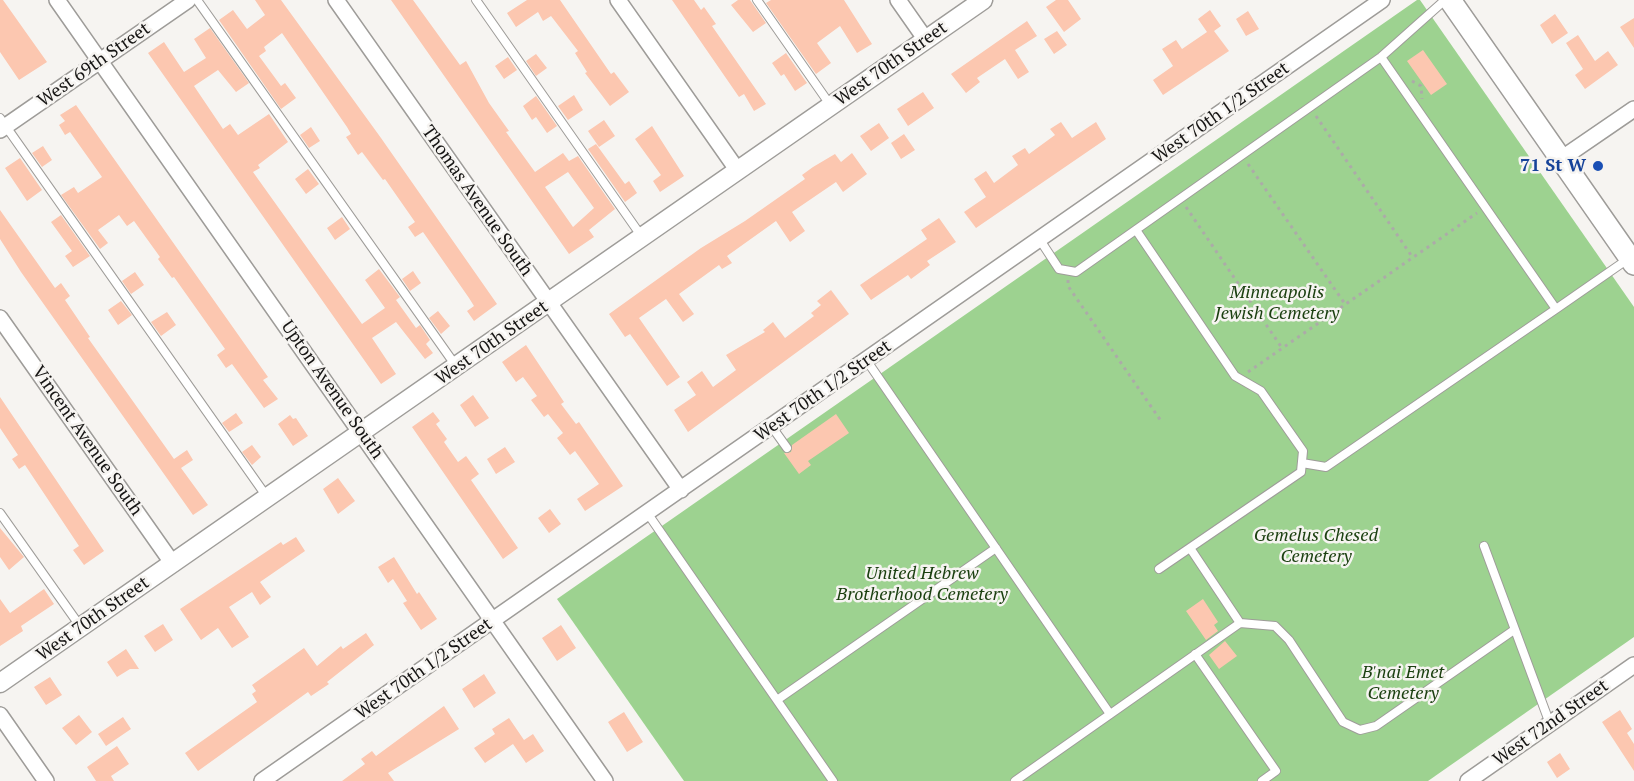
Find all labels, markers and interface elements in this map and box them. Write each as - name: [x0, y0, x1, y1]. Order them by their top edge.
- street label: West 70th Street: [831, 17, 951, 111]
- street label: West 69th Street: [34, 18, 154, 112]
- street label: West 70th 1/2 Street: [1148, 58, 1294, 168]
- street label: Thomas Avenue South: [417, 122, 537, 280]
- place label: 71 St W: [1520, 155, 1586, 177]
- marker: 71 St W: [1591, 159, 1605, 173]
- park label: Minneapolis Jewish Cemetery: [1215, 282, 1339, 324]
- street label: West 70th Street: [432, 296, 552, 390]
- street label: Upton Avenue South: [276, 317, 388, 463]
- street label: West 70th 1/2 Street: [750, 336, 896, 446]
- street label: Vincent Avenue South: [27, 362, 147, 520]
- park label: Gemelus Chesed Cemetery: [1254, 525, 1378, 568]
- park label: United Hebrew Brotherhood Cemetery: [836, 563, 1008, 606]
- street label: West 70th Street: [33, 572, 153, 666]
- street label: West 70th 1/2 Street: [351, 614, 497, 724]
- park label: B'nai Emet Cemetery: [1362, 662, 1444, 704]
- street label: West 72nd Street: [1489, 675, 1613, 771]

